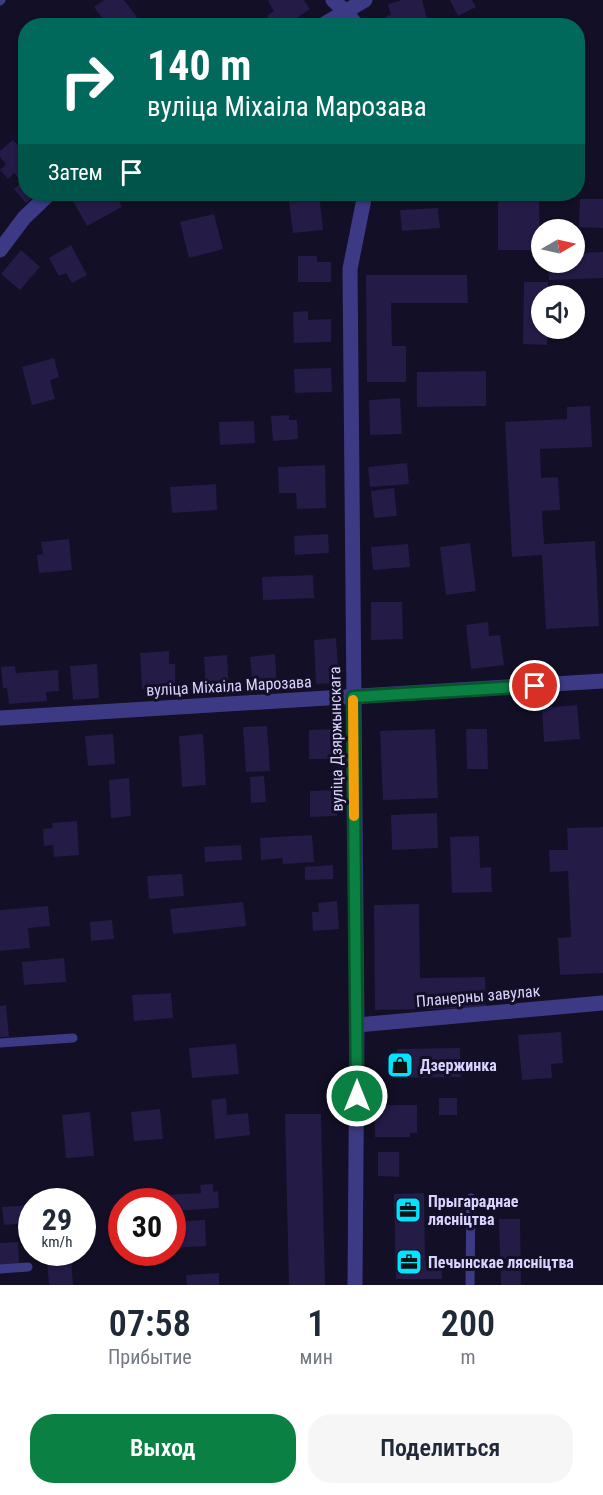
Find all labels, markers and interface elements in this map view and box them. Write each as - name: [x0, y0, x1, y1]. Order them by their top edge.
- text: 140 m: [147, 41, 252, 90]
- icon: right: [48, 42, 126, 120]
- text: вуліца Міхаіла Марозава: [147, 91, 427, 123]
- icon: arrive: [115, 156, 148, 189]
- text: Затем: [48, 160, 103, 185]
- north arrow: [531, 219, 585, 273]
- map controls: [531, 219, 585, 339]
- button: sound: [531, 285, 585, 339]
- pin: [509, 660, 560, 711]
- street label: вуліца Дзяржынскага: [325, 666, 347, 812]
- icon: arrive: [518, 669, 551, 702]
- street label: вуліца Міхаіла Марозава: [146, 672, 312, 700]
- street label: Планерны завулак: [415, 981, 541, 1011]
- shop icon: Дзержинка: [385, 1050, 415, 1080]
- place label: Дзержинка: [420, 1056, 497, 1075]
- position arrow: [325, 1064, 389, 1128]
- speed limit sign: 30: [108, 1188, 186, 1266]
- place label: Прыгараднае лясніцтва: [428, 1192, 519, 1229]
- office icon: Прыгараднае лясніцтва: [393, 1195, 423, 1225]
- text: 29: [42, 1202, 72, 1237]
- text: km/h: [42, 1233, 72, 1251]
- office icon: Печынскае лясніцтва: [394, 1247, 424, 1277]
- place label: Печынскае лясніцтва: [428, 1253, 574, 1272]
- text: 07:58: [109, 1303, 191, 1345]
- text: 1: [307, 1303, 325, 1345]
- text: 200: [441, 1303, 495, 1345]
- text: Прибытие: [108, 1345, 192, 1369]
- text: мин: [300, 1345, 333, 1369]
- text: m: [460, 1345, 475, 1369]
- button: Выход: [30, 1414, 296, 1483]
- button: Поделиться: [308, 1414, 573, 1483]

